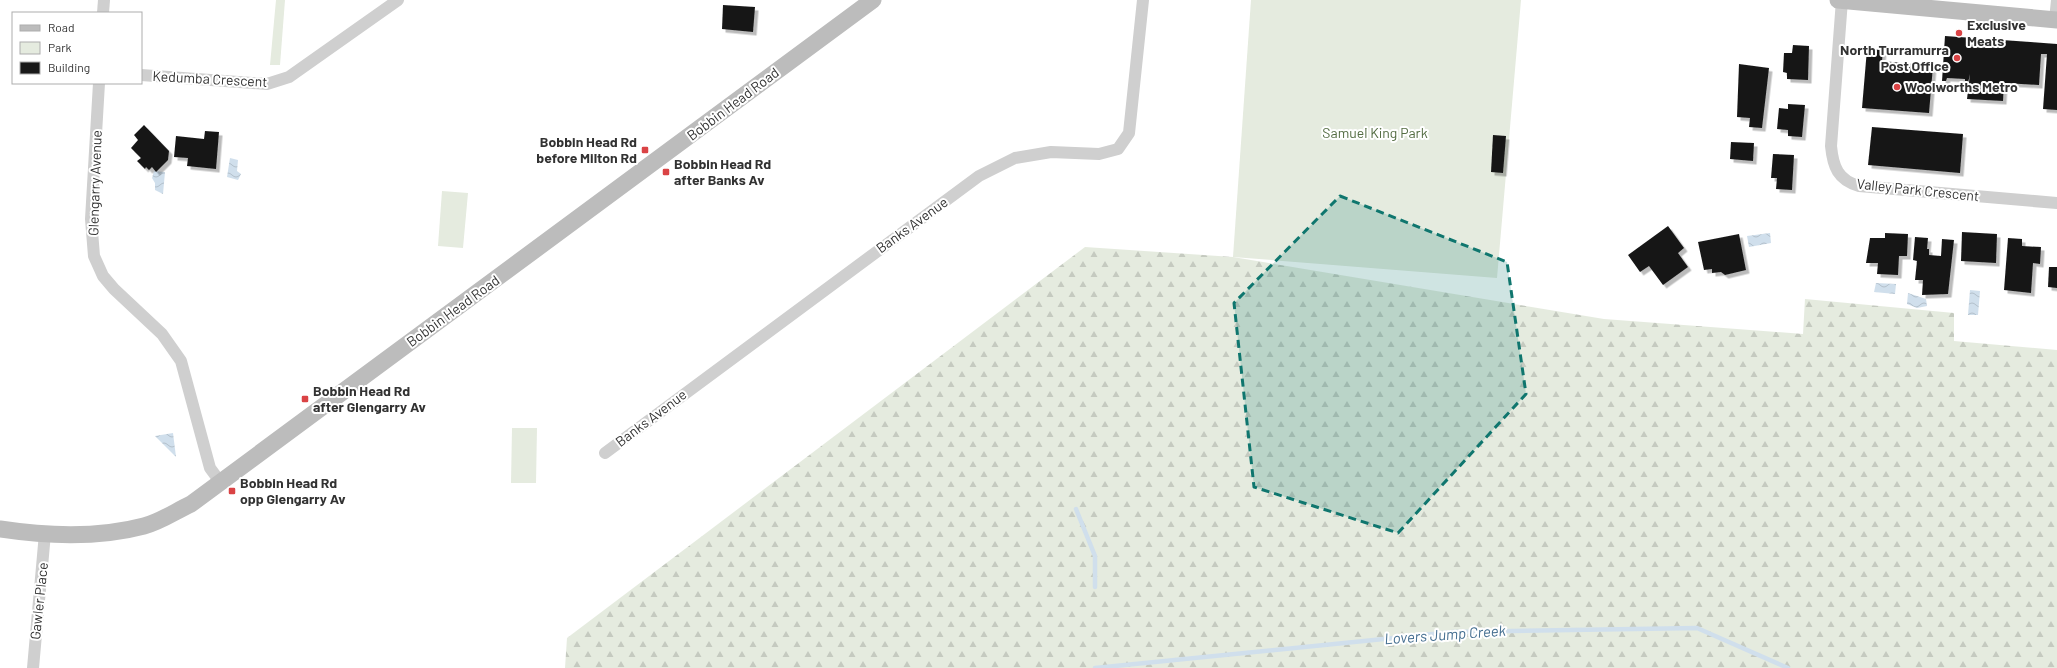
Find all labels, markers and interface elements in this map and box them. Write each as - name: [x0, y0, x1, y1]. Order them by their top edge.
- legend: [12, 12, 142, 84]
- place label: Exclusive Meats: [1967, 16, 2026, 49]
- text: Road: [48, 20, 75, 34]
- marker: Exclusive Meats: [1954, 28, 1964, 38]
- text: Park: [48, 40, 72, 54]
- place label: North Turramurra Post Office: [1840, 41, 1949, 74]
- marker: North Turramurra Post Office: [1952, 53, 1962, 63]
- text: Building: [48, 60, 90, 74]
- street label: Bobbin Head Road: [683, 64, 782, 144]
- street label: Kedumba Crescent: [152, 67, 268, 90]
- place label: Woolworths Metro: [1905, 78, 2018, 95]
- marker: Woolworths Metro: [1892, 82, 1902, 92]
- park label: Samuel King Park: [1322, 124, 1428, 141]
- street label: Glengarry Avenue: [84, 130, 105, 236]
- place label: Bobbin Head Rd before Milton Rd: [536, 133, 637, 166]
- marker: Bobbin Head Rd before Milton Rd: [640, 145, 650, 155]
- place label: Bobbin Head Rd after Banks Av: [674, 155, 771, 188]
- marker: Bobbin Head Rd after Banks Av: [661, 167, 671, 177]
- street label: Valley Park Crescent: [1856, 175, 1980, 204]
- street label: Banks Avenue: [873, 193, 951, 256]
- street label: Bobbin Head Road: [403, 271, 502, 350]
- place label: Bobbin Head Rd after Glengarry Av: [313, 382, 426, 415]
- street label: Banks Avenue: [612, 385, 690, 450]
- marker: Bobbin Head Rd after Glengarry Av: [300, 394, 310, 404]
- place label: Bobbin Head Rd opp Glengarry Av: [240, 474, 346, 507]
- marker: Bobbin Head Rd opp Glengarry Av: [227, 486, 237, 496]
- street label: Gawler Place: [26, 561, 51, 640]
- water label: Lovers Jump Creek: [1384, 621, 1507, 647]

